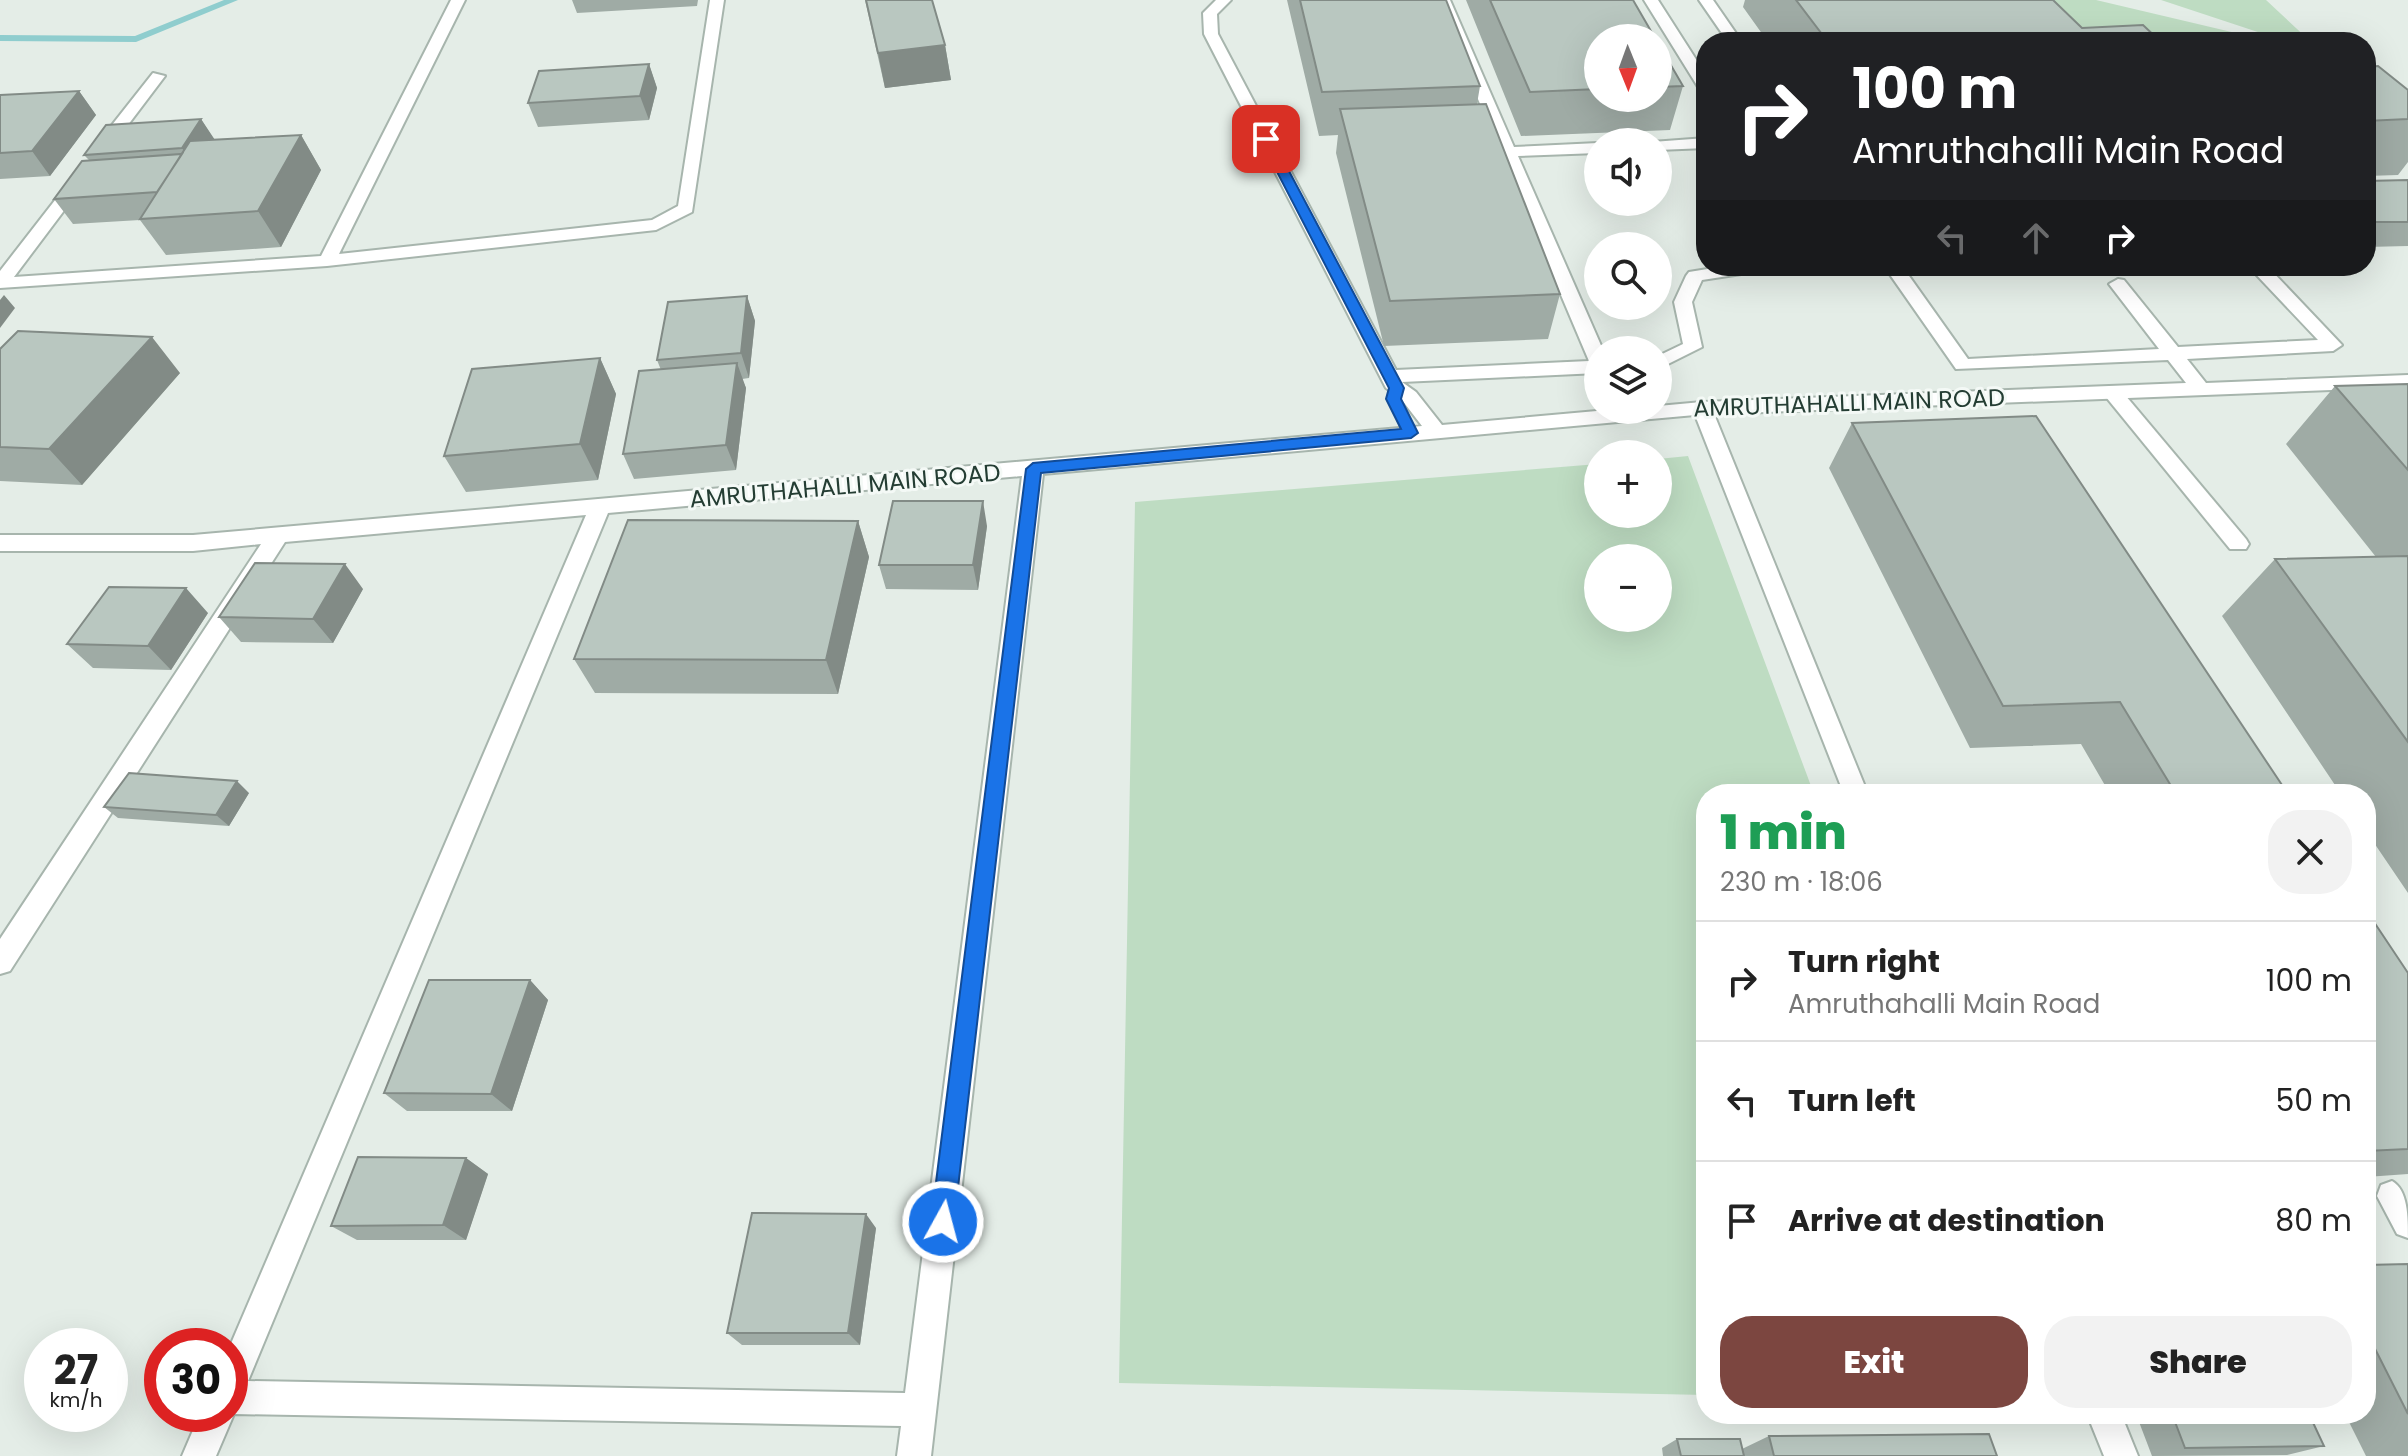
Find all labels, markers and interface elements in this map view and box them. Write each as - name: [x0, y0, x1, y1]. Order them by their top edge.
- north arrow: [1584, 24, 1672, 112]
- map controls: [1584, 24, 1672, 632]
- text: 100 m: [1852, 49, 2017, 128]
- icon: right: [1720, 64, 1824, 168]
- pin: [1232, 105, 1300, 173]
- icon: arrive: [1244, 117, 1288, 161]
- text: Amruthahalli Main Road: [1852, 125, 2284, 176]
- button: sound: [1584, 128, 1672, 216]
- icon: left: [1930, 216, 1974, 260]
- icon: ahead: [2014, 216, 2058, 260]
- icon: right: [2098, 216, 2142, 260]
- button: search: [1584, 232, 1672, 320]
- button: layers: [1584, 336, 1672, 424]
- street label: AMRUTHAHALLI MAIN ROAD: [1693, 381, 2005, 424]
- button: +: [1584, 440, 1672, 528]
- street label: AMRUTHAHALLI MAIN ROAD: [688, 455, 1002, 516]
- button: −: [1584, 544, 1672, 632]
- text: 1 min: [1720, 799, 1847, 866]
- button: close: [2268, 810, 2352, 894]
- text: 230 m · 18:06: [1720, 864, 1883, 900]
- text: Turn right: [1788, 940, 1940, 983]
- icon: right: [1720, 959, 1764, 1003]
- text: 100 m: [2266, 959, 2352, 1002]
- text: Amruthahalli Main Road: [1788, 986, 2100, 1022]
- icon: left: [1720, 1079, 1764, 1123]
- text: Turn left: [1788, 1079, 1916, 1122]
- text: 50 m: [2275, 1079, 2352, 1122]
- position arrow: [901, 1180, 985, 1264]
- icon: arrive: [1720, 1199, 1764, 1243]
- text: Arrive at destination: [1788, 1199, 2105, 1242]
- text: 80 m: [2275, 1199, 2352, 1242]
- button: Exit: [1720, 1316, 2028, 1408]
- button: Share: [2044, 1316, 2352, 1408]
- speed limit sign: 30: [144, 1328, 248, 1432]
- text: 27: [54, 1342, 98, 1398]
- text: km/h: [49, 1386, 103, 1414]

